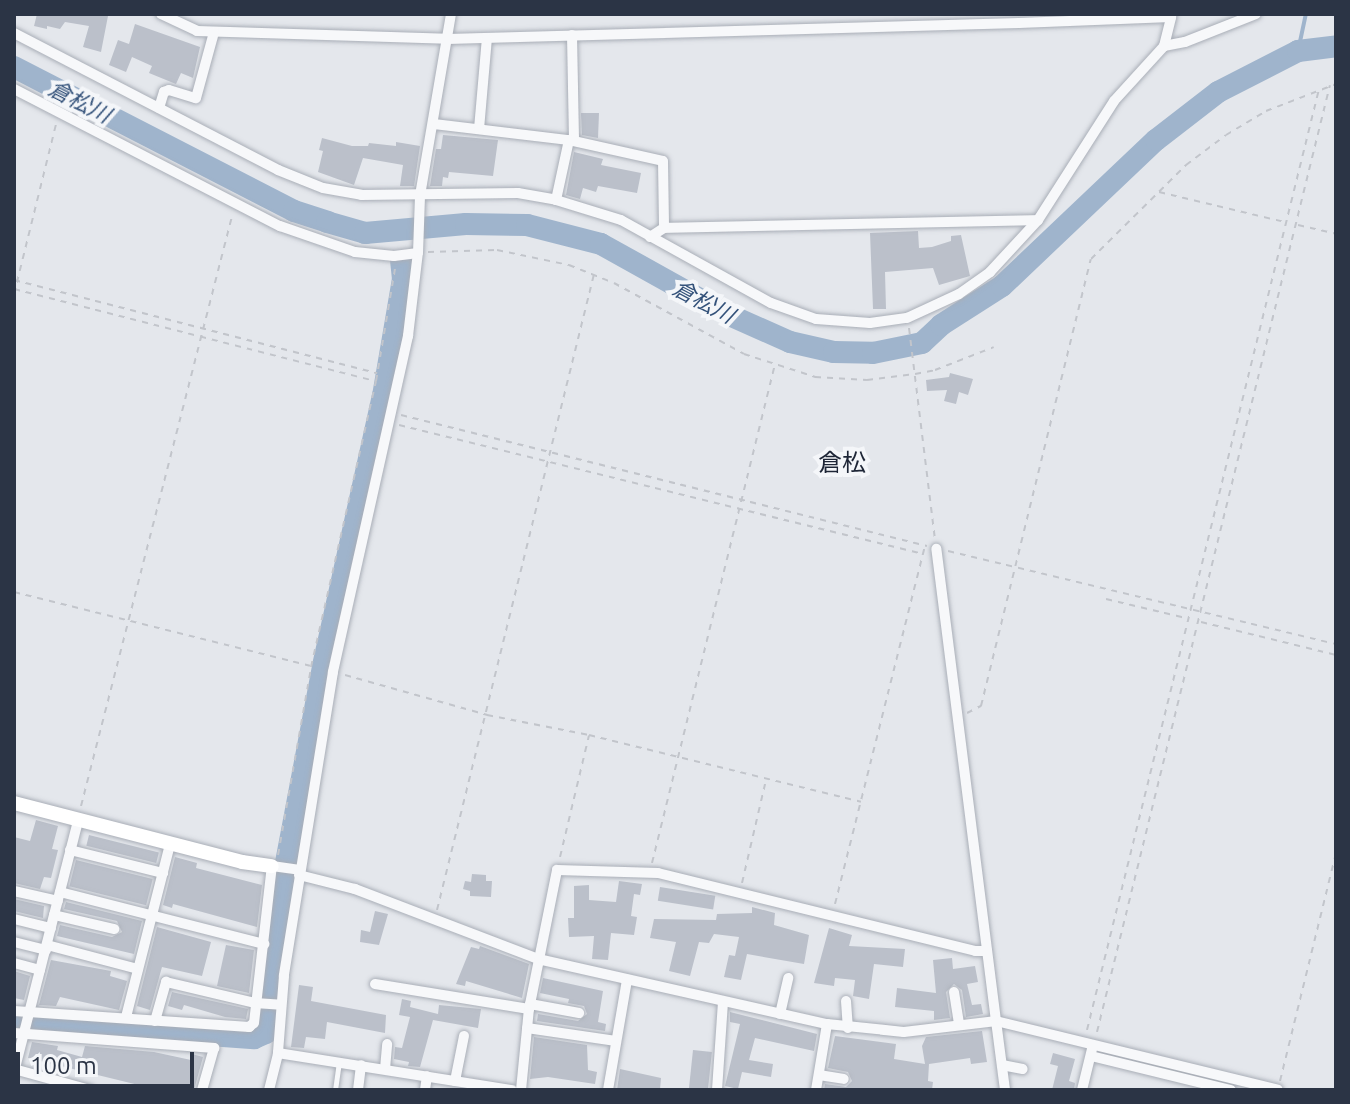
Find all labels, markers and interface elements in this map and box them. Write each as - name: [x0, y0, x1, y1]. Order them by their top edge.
- water label: 倉松川: [45, 74, 115, 128]
- water label: 倉松川: [669, 274, 739, 328]
- district label: 倉松: [818, 449, 866, 477]
- scale bar: [20, 1036, 198, 1086]
- text: 100 m: [30, 1052, 97, 1079]

